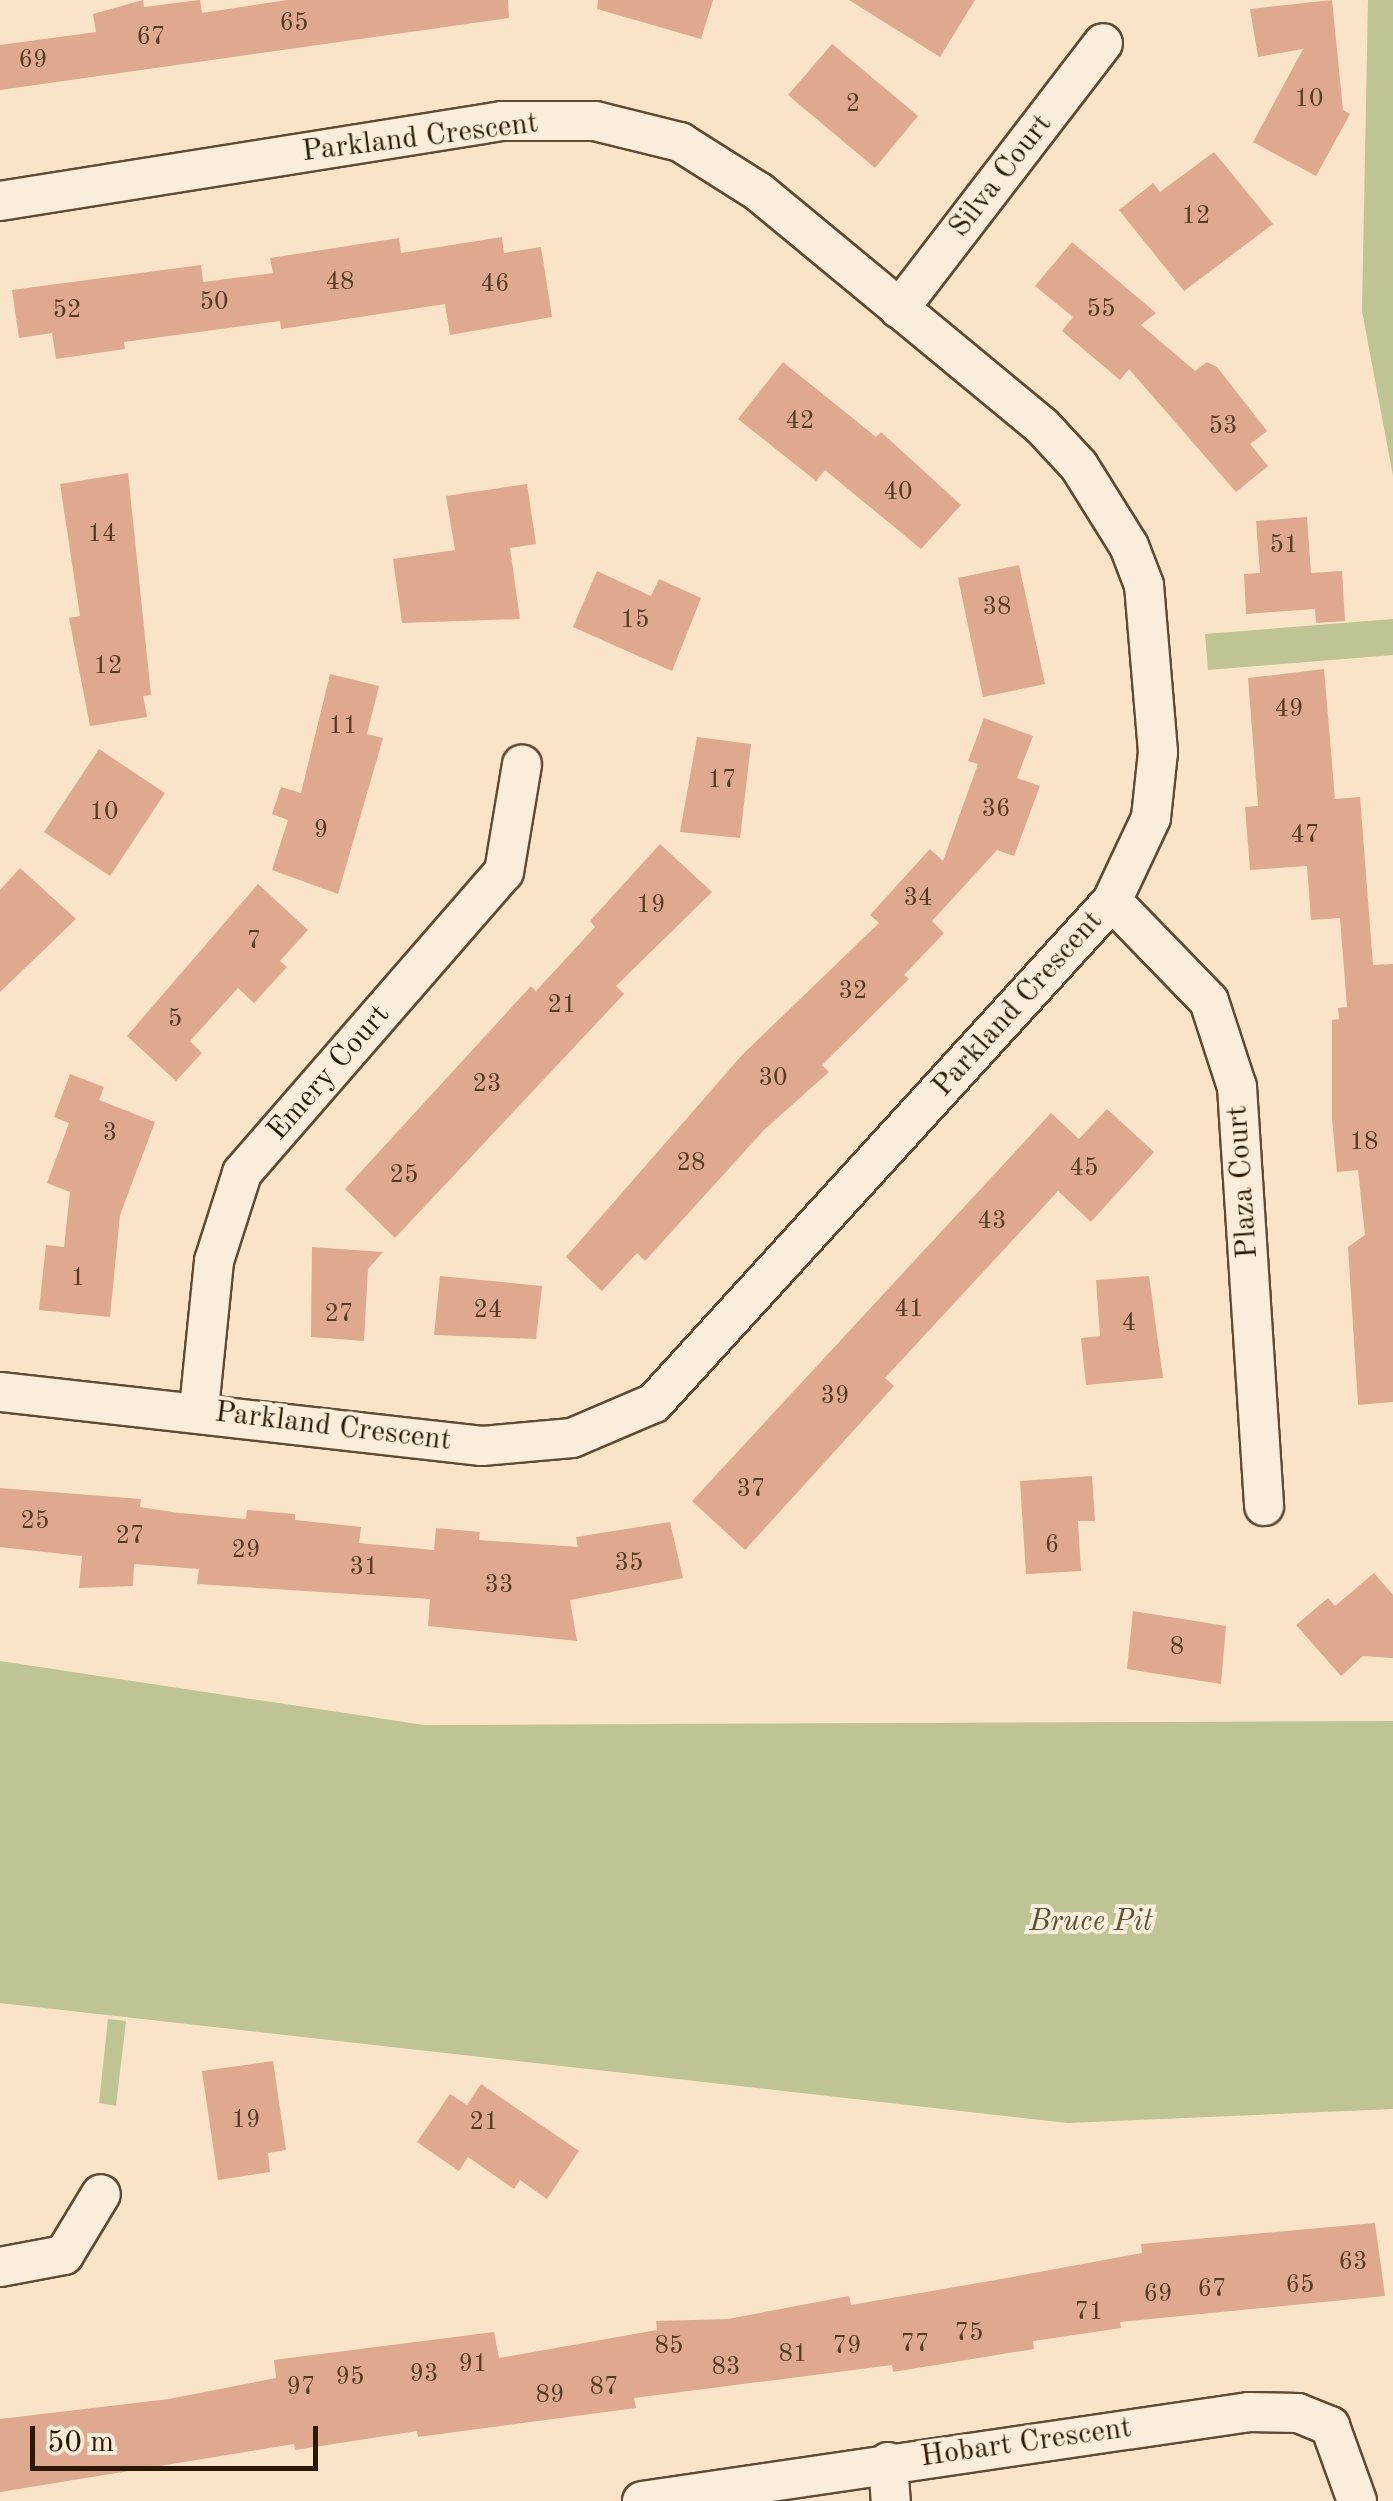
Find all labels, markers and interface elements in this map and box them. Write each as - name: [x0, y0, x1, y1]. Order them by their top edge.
- house number: 65: [280, 9, 308, 39]
- house number: 67: [137, 23, 165, 53]
- house number: 69: [19, 46, 47, 76]
- house number: 10: [1295, 85, 1323, 115]
- house number: 2: [846, 90, 860, 120]
- street label: Parkland Crescent: [300, 106, 540, 170]
- street label: Silva Court: [942, 107, 1060, 245]
- house number: 12: [1182, 202, 1210, 232]
- house number: 48: [326, 268, 354, 298]
- house number: 46: [481, 270, 509, 300]
- house number: 50: [200, 288, 228, 318]
- house number: 55: [1087, 295, 1115, 325]
- house number: 52: [53, 296, 81, 326]
- house number: 42: [786, 407, 814, 437]
- house number: 53: [1209, 412, 1237, 442]
- house number: 40: [884, 478, 912, 508]
- house number: 14: [88, 520, 116, 550]
- house number: 51: [1270, 531, 1298, 561]
- house number: 38: [983, 593, 1011, 623]
- house number: 15: [621, 606, 649, 636]
- house number: 12: [94, 652, 122, 682]
- house number: 49: [1275, 695, 1303, 725]
- house number: 11: [329, 712, 357, 742]
- house number: 17: [708, 766, 736, 796]
- house number: 36: [982, 795, 1010, 825]
- house number: 10: [90, 798, 118, 828]
- house number: 9: [314, 816, 328, 846]
- house number: 47: [1291, 821, 1319, 851]
- house number: 34: [904, 884, 932, 914]
- house number: 19: [637, 891, 665, 921]
- street label: Parkland Crescent: [925, 904, 1111, 1104]
- house number: 7: [247, 927, 261, 957]
- house number: 32: [839, 977, 867, 1007]
- house number: 21: [548, 991, 576, 1021]
- street label: Emery Court: [260, 998, 398, 1148]
- house number: 5: [168, 1005, 182, 1035]
- house number: 30: [759, 1064, 787, 1094]
- house number: 23: [473, 1070, 501, 1100]
- street label: Plaza Court: [1220, 1104, 1266, 1260]
- house number: 3: [103, 1119, 117, 1149]
- house number: 18: [1350, 1128, 1378, 1158]
- house number: 28: [677, 1149, 705, 1179]
- house number: 45: [1070, 1154, 1098, 1184]
- house number: 25: [390, 1161, 418, 1191]
- house number: 43: [978, 1207, 1006, 1237]
- house number: 1: [71, 1264, 85, 1294]
- house number: 41: [895, 1295, 923, 1325]
- house number: 24: [474, 1296, 502, 1326]
- house number: 27: [325, 1300, 353, 1330]
- house number: 4: [1122, 1309, 1136, 1339]
- house number: 39: [821, 1382, 849, 1412]
- street label: Parkland Crescent: [213, 1395, 453, 1459]
- house number: 37: [737, 1475, 765, 1505]
- house number: 25: [21, 1507, 49, 1537]
- house number: 27: [116, 1522, 144, 1552]
- house number: 6: [1045, 1531, 1059, 1561]
- house number: 29: [232, 1536, 260, 1566]
- house number: 35: [615, 1549, 643, 1579]
- house number: 31: [350, 1553, 378, 1583]
- house number: 33: [485, 1571, 513, 1601]
- house number: 8: [1170, 1633, 1184, 1663]
- park label: Bruce Pit: [1029, 1904, 1153, 1940]
- house number: 19: [232, 2106, 260, 2136]
- house number: 21: [470, 2108, 498, 2138]
- house number: 63: [1339, 2248, 1367, 2278]
- house number: 65: [1286, 2271, 1314, 2301]
- house number: 67: [1198, 2275, 1226, 2305]
- house number: 69: [1144, 2280, 1172, 2310]
- house number: 71: [1075, 2298, 1103, 2328]
- house number: 75: [955, 2319, 983, 2349]
- house number: 77: [901, 2330, 929, 2360]
- house number: 85: [655, 2332, 683, 2362]
- house number: 79: [833, 2332, 861, 2362]
- house number: 81: [779, 2340, 807, 2370]
- house number: 91: [459, 2350, 487, 2380]
- house number: 83: [712, 2353, 740, 2383]
- house number: 93: [410, 2360, 438, 2390]
- house number: 95: [336, 2363, 364, 2393]
- house number: 97: [287, 2373, 315, 2403]
- house number: 87: [590, 2373, 618, 2403]
- house number: 89: [536, 2381, 564, 2411]
- scale bar: [35, 2406, 322, 2468]
- street label: Hobart Crescent: [918, 2410, 1134, 2476]
- text: 50 m: [47, 2428, 114, 2458]

